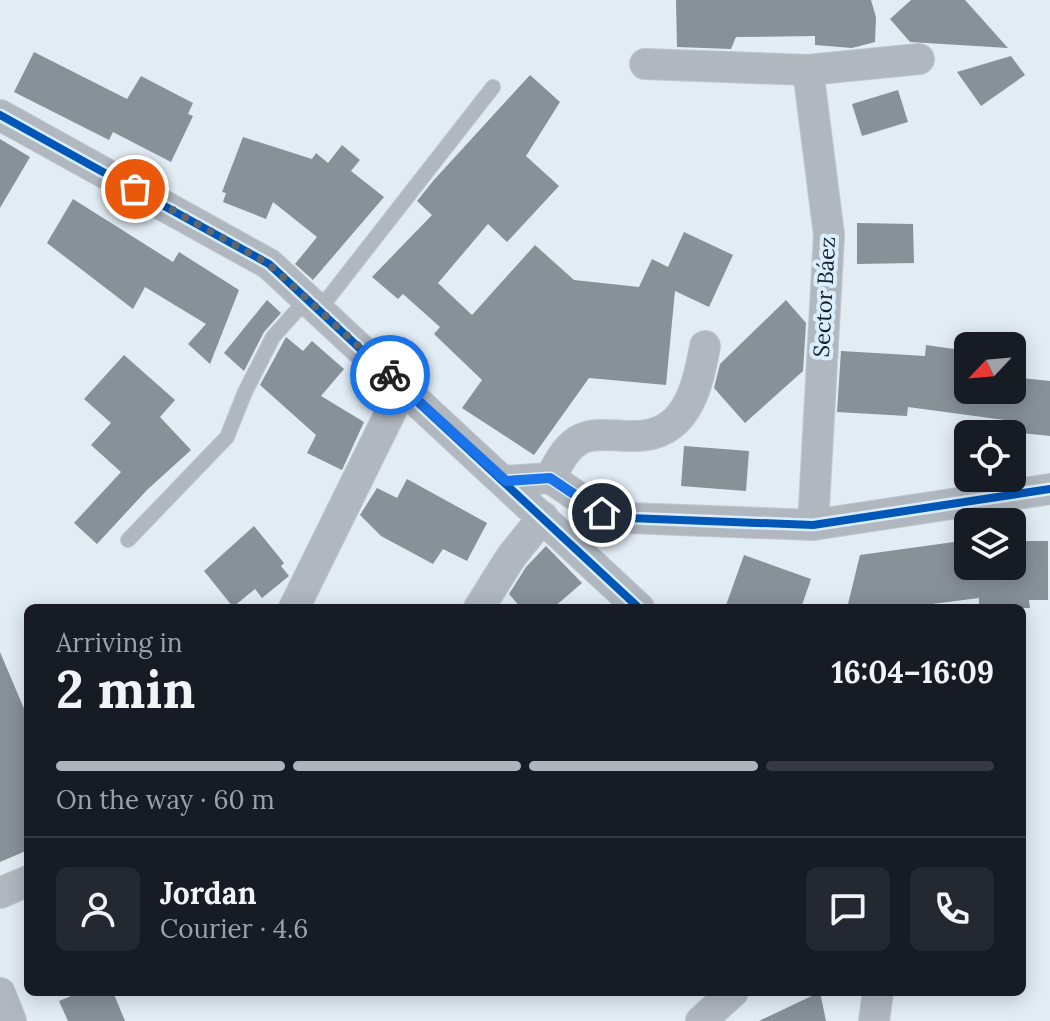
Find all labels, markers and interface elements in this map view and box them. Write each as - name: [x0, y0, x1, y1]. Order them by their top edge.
- pin: [101, 155, 169, 223]
- icon: bag: [113, 167, 157, 211]
- street label: Sector Báez: [807, 236, 841, 358]
- north arrow: [954, 332, 1026, 404]
- map controls: [954, 332, 1026, 580]
- courier: [350, 335, 430, 415]
- icon: bike: [368, 353, 412, 397]
- button: locate: [954, 420, 1026, 492]
- pin: [568, 479, 636, 547]
- icon: home: [580, 491, 624, 535]
- button: layers: [954, 508, 1026, 580]
- text: Arriving in: [56, 626, 183, 659]
- text: 16:04–16:09: [831, 653, 994, 691]
- text: 2 min: [56, 656, 195, 722]
- text: On the way · 60 m: [56, 783, 275, 816]
- button: person: [56, 867, 140, 951]
- button: chat: [806, 867, 890, 951]
- button: phone: [910, 867, 994, 951]
- text: Jordan: [160, 874, 257, 912]
- text: Courier · 4.6: [160, 912, 308, 945]

